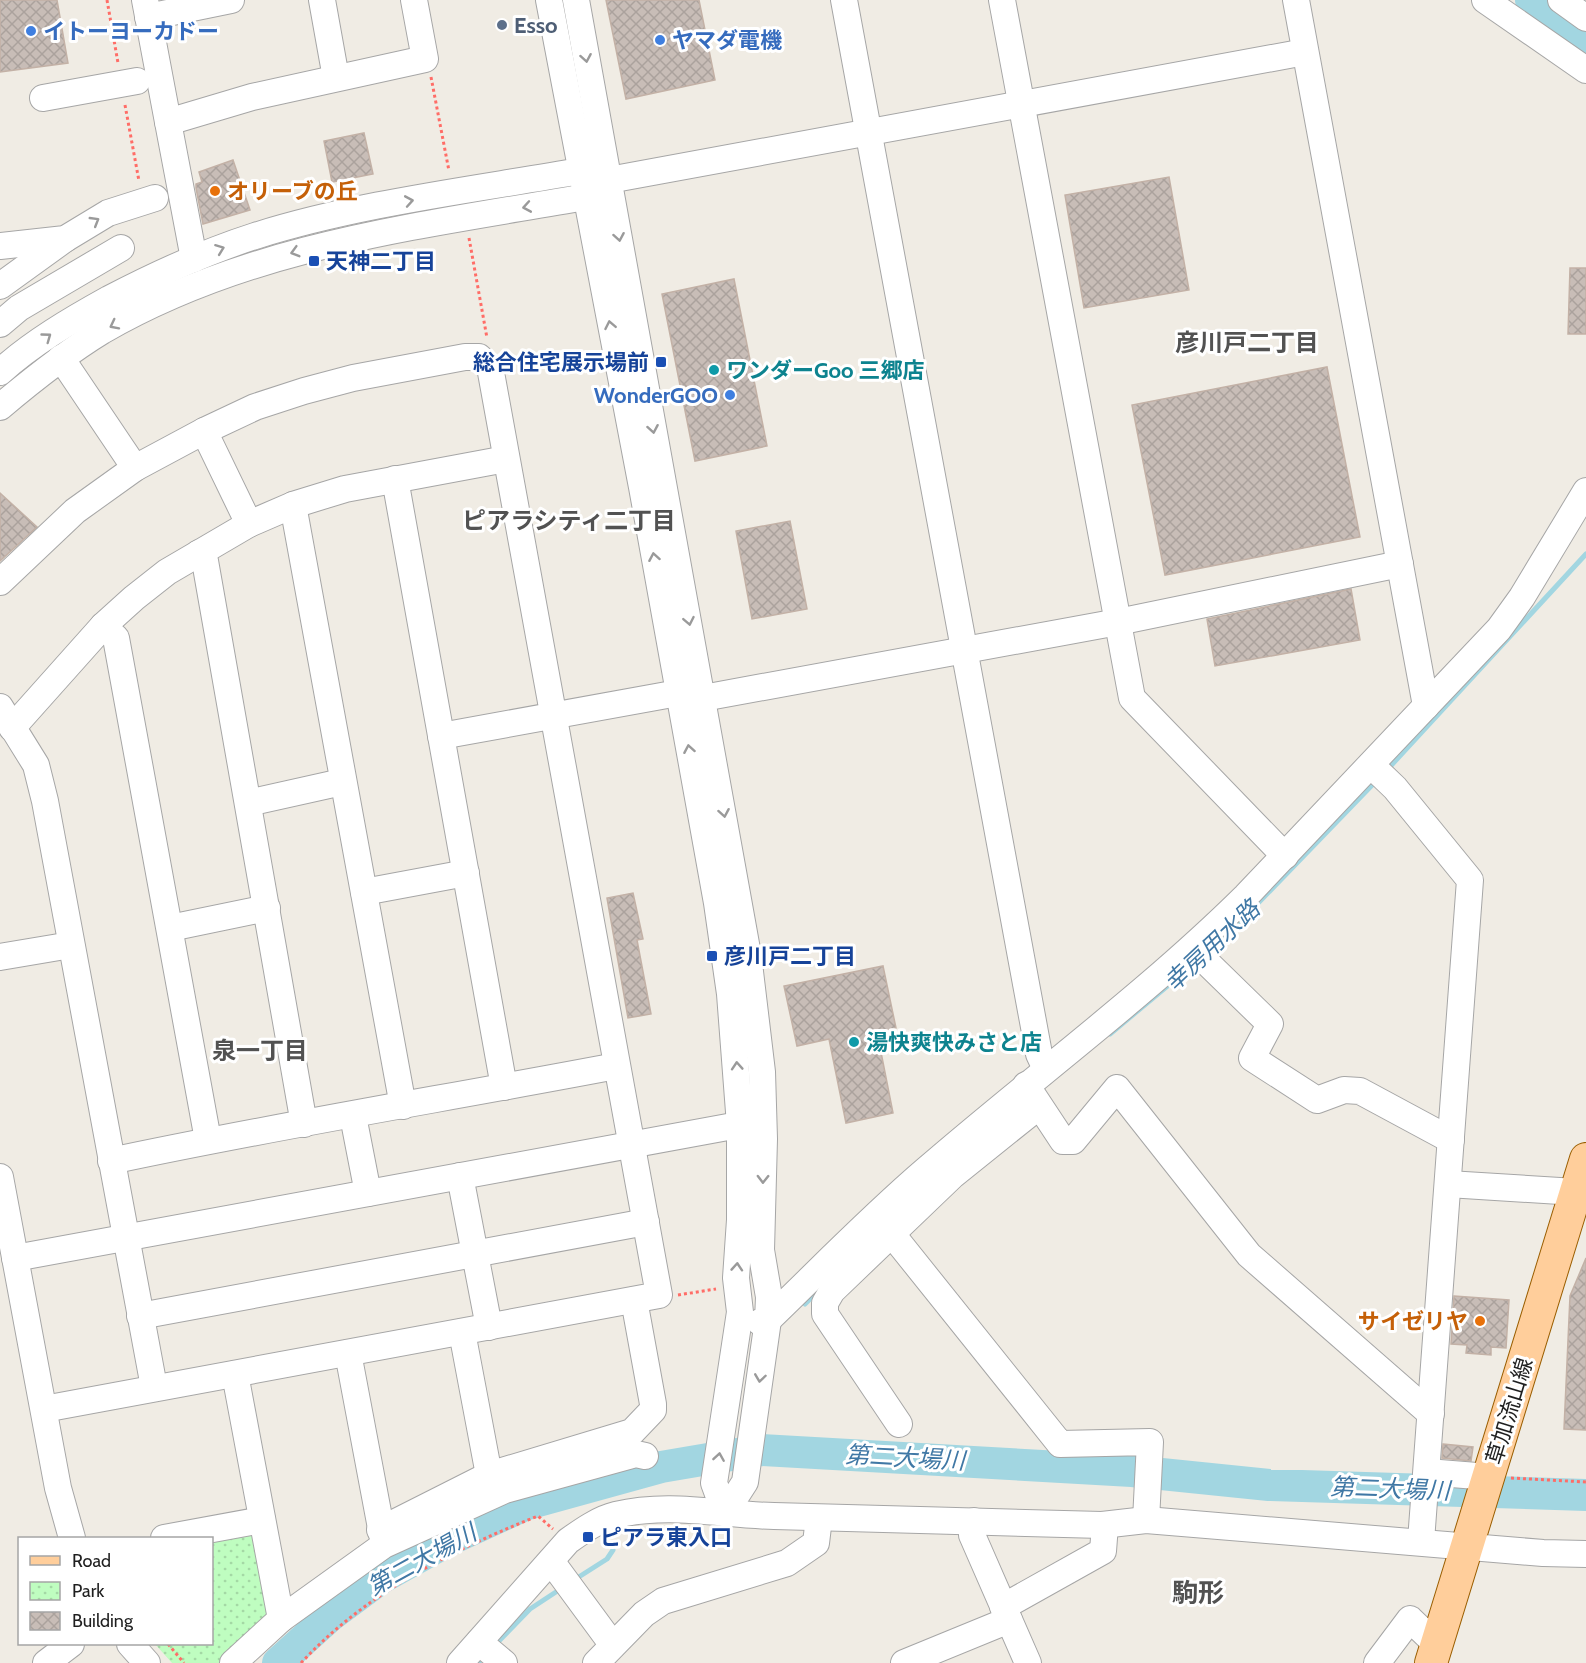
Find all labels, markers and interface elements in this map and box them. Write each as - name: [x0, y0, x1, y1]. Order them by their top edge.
- place label: Esso: [514, 12, 558, 39]
- place label: イトーヨーカドー: [43, 18, 219, 45]
- marker: Esso: [495, 18, 509, 32]
- marker: イトーヨーカドー: [24, 24, 38, 38]
- place label: ヤマダ電機: [672, 27, 782, 54]
- marker: ヤマダ電機: [653, 33, 667, 47]
- one-way arrow: [579, 52, 592, 62]
- place label: オリーブの丘: [227, 178, 358, 205]
- marker: オリーブの丘: [208, 184, 222, 198]
- one-way arrow: [403, 195, 413, 208]
- one-way arrow: [523, 200, 533, 213]
- one-way arrow: [89, 217, 99, 228]
- one-way arrow: [612, 232, 625, 242]
- one-way arrow: [214, 244, 225, 257]
- one-way arrow: [290, 245, 301, 257]
- place label: 天神二丁目: [326, 248, 436, 275]
- marker: 天神二丁目: [307, 254, 321, 268]
- one-way arrow: [110, 318, 121, 329]
- one-way arrow: [604, 320, 617, 330]
- district label: 彦川戸二丁目: [1175, 328, 1319, 357]
- one-way arrow: [40, 333, 51, 344]
- place label: 総合住宅展示場前: [473, 349, 649, 376]
- marker: 総合住宅展示場前: [654, 355, 668, 369]
- place label: ワンダーGoo 三郷店: [726, 357, 925, 384]
- marker: ワンダーGoo 三郷店: [707, 363, 721, 377]
- place label: WonderGOO: [594, 382, 718, 409]
- marker: WonderGOO: [723, 388, 737, 402]
- one-way arrow: [646, 424, 659, 434]
- district label: ピアラシティ二丁目: [462, 506, 676, 535]
- one-way arrow: [648, 553, 661, 563]
- one-way arrow: [682, 616, 695, 626]
- one-way arrow: [683, 745, 696, 755]
- one-way arrow: [717, 808, 730, 818]
- water label: 幸房用水路: [1158, 893, 1267, 997]
- place label: 彦川戸二丁目: [724, 943, 856, 970]
- marker: 彦川戸二丁目: [705, 949, 719, 963]
- place label: 湯快爽快みさと店: [866, 1029, 1042, 1056]
- marker: 湯快爽快みさと店: [847, 1035, 861, 1049]
- district label: 泉一丁目: [212, 1036, 308, 1065]
- one-way arrow: [731, 1062, 744, 1071]
- one-way arrow: [757, 1174, 769, 1183]
- one-way arrow: [730, 1263, 743, 1272]
- place label: サイゼリヤ: [1358, 1308, 1468, 1335]
- marker: サイゼリヤ: [1473, 1314, 1487, 1328]
- street label: 草加流山線: [1480, 1355, 1538, 1468]
- one-way arrow: [754, 1374, 766, 1383]
- water label: 第二大場川: [844, 1440, 969, 1475]
- one-way arrow: [712, 1452, 724, 1461]
- water label: 第二大場川: [1330, 1472, 1453, 1505]
- water label: 第二大場川: [362, 1516, 484, 1601]
- place label: ピアラ東入口: [600, 1524, 732, 1551]
- marker: ピアラ東入口: [581, 1530, 595, 1544]
- legend: [18, 1537, 213, 1645]
- text: Road: [72, 1550, 111, 1572]
- district label: 駒形: [1172, 1577, 1224, 1609]
- text: Park: [72, 1580, 105, 1602]
- text: Building: [72, 1610, 134, 1632]

